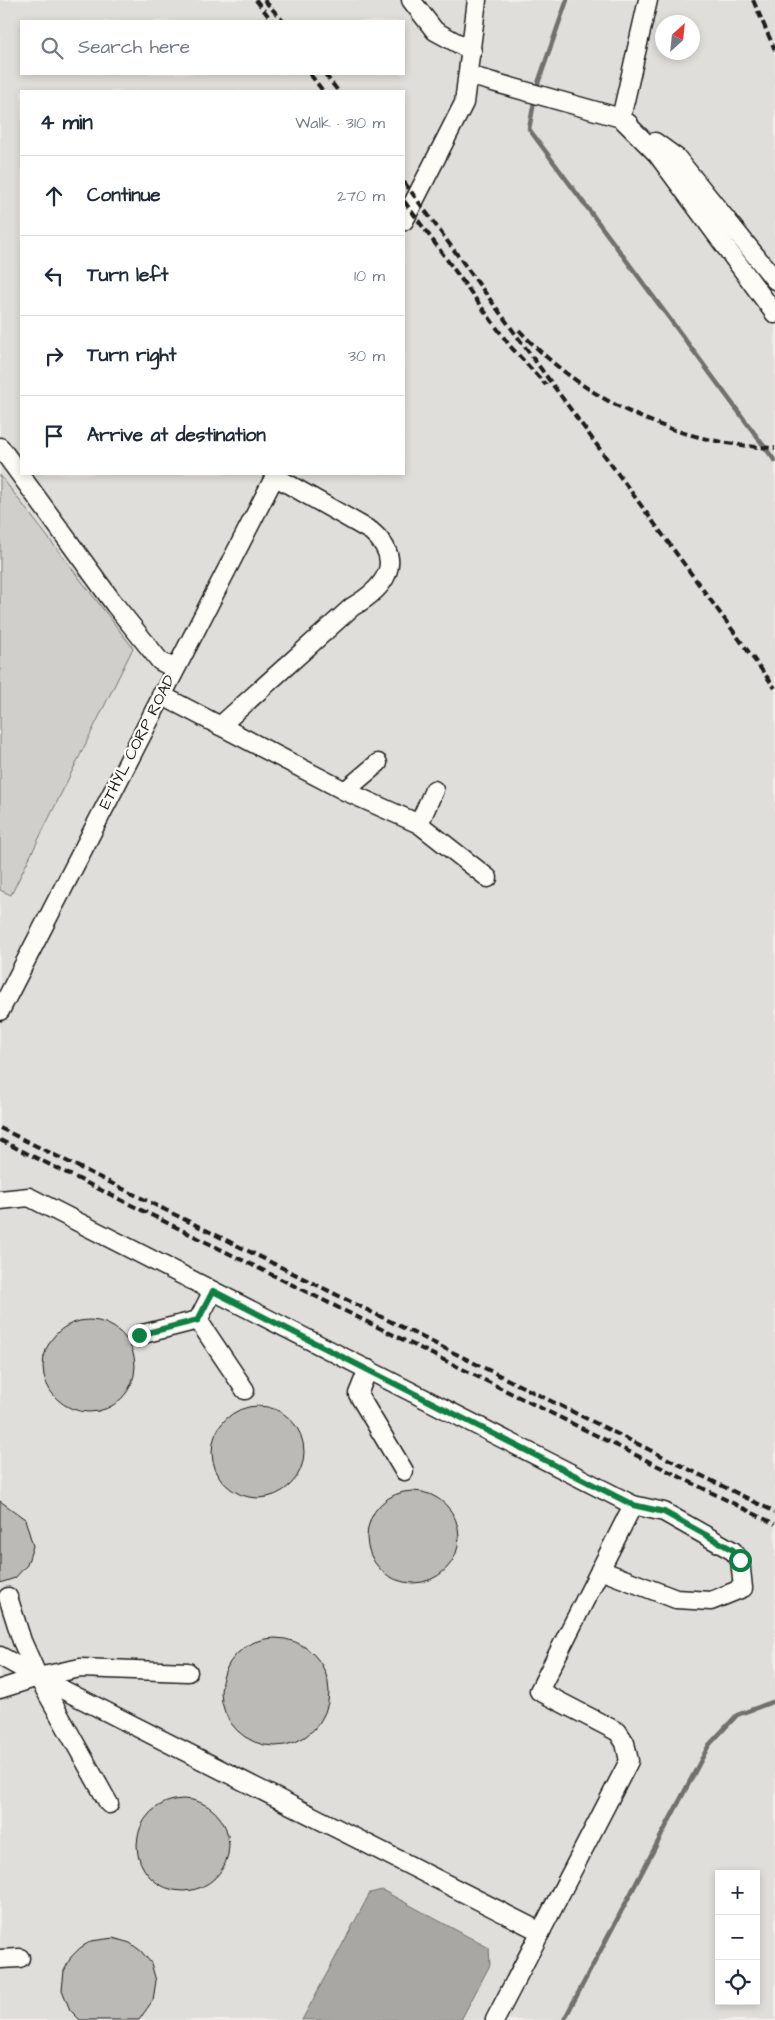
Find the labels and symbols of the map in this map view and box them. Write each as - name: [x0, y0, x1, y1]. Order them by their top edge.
- north arrow: [655, 15, 700, 60]
- street label: ETHYL CORP ROAD: [94, 671, 180, 813]
- route end: [128, 1324, 151, 1347]
- route start: [729, 1549, 752, 1572]

